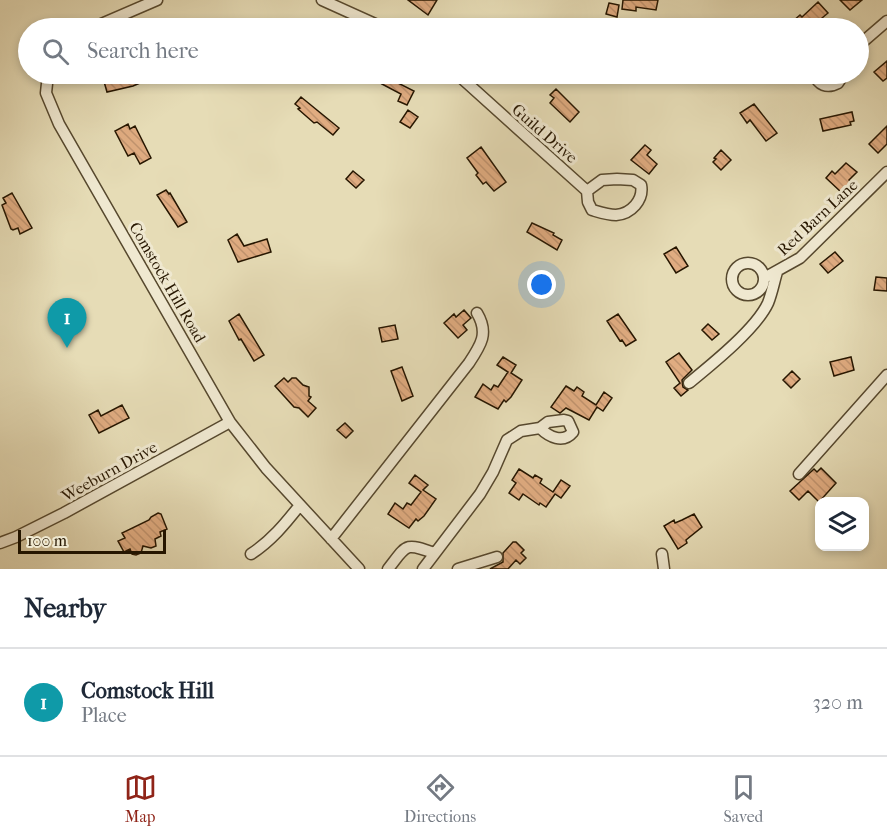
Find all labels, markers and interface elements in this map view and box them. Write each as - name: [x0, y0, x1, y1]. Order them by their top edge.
- search box: [18, 18, 869, 84]
- icon: search: [39, 35, 72, 68]
- text: Search here: [87, 38, 199, 64]
- street label: Guild Drive: [508, 100, 581, 167]
- street label: Red Barn Lane: [773, 175, 862, 259]
- street label: Comstock Hill Road: [125, 219, 210, 346]
- your location: [527, 270, 556, 299]
- pin: 1: [48, 298, 86, 348]
- street label: Weeburn Drive: [57, 437, 160, 506]
- map controls: [815, 497, 869, 551]
- button: layers: [815, 497, 869, 551]
- scale bar: [18, 527, 166, 554]
- text: 100 m: [27, 531, 67, 550]
- text: Nearby: [24, 593, 106, 624]
- text: Comstock Hill: [81, 678, 214, 704]
- text: 1: [40, 691, 47, 714]
- text: 320 m: [813, 691, 863, 714]
- text: Place: [81, 704, 127, 727]
- tab: Map: [124, 771, 157, 826]
- tab: Directions: [404, 771, 476, 826]
- tab: Saved: [724, 771, 763, 826]

